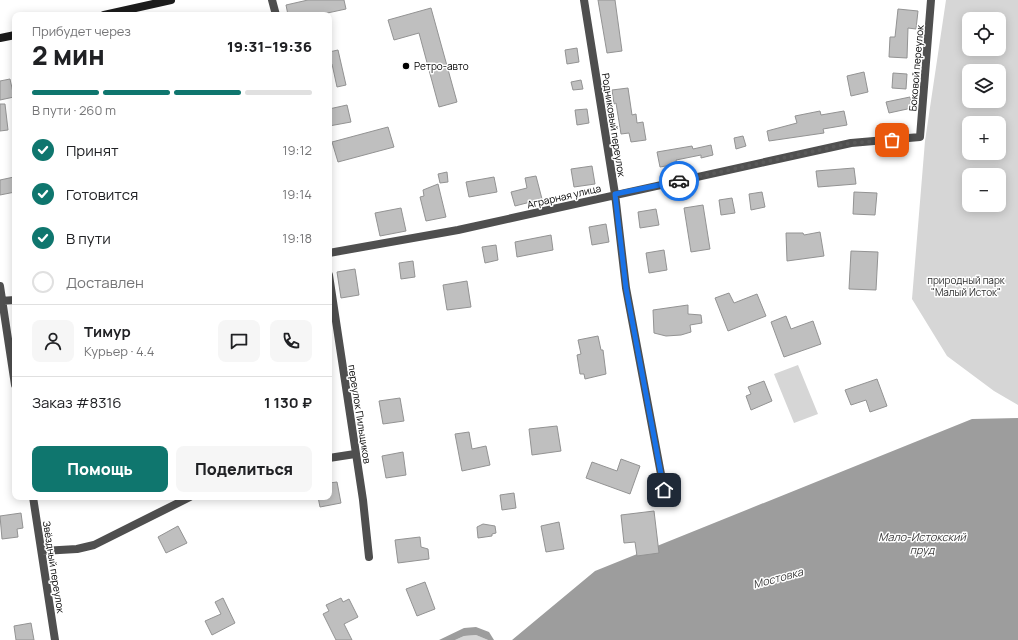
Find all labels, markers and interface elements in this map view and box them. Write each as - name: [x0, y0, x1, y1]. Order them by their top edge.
- map controls: [962, 12, 1006, 212]
- button: locate: [962, 12, 1006, 56]
- text: Прибудет через: [32, 22, 131, 40]
- street label: Боковой переулок: [905, 23, 927, 112]
- text: 19:31–19:36: [227, 36, 312, 57]
- text: 2 мин: [32, 37, 105, 73]
- place label: Ретро-авто: [414, 59, 469, 73]
- marker: Ретро-авто: [401, 61, 411, 71]
- button: layers: [962, 64, 1006, 108]
- street label: Родниковый переулок: [599, 72, 629, 179]
- text: В пути · 260 m: [32, 101, 116, 119]
- button: +: [962, 116, 1006, 160]
- pin: [875, 123, 909, 157]
- icon: bag: [881, 129, 903, 151]
- icon: check: [32, 139, 54, 161]
- text: Принят: [66, 140, 119, 161]
- text: 19:12: [282, 141, 312, 159]
- courier: [659, 161, 699, 201]
- button: −: [962, 168, 1006, 212]
- icon: car: [668, 170, 690, 192]
- street label: Аграрная улица: [526, 181, 602, 211]
- icon: check: [32, 183, 54, 205]
- text: Готовится: [66, 184, 138, 205]
- text: 19:14: [282, 185, 312, 203]
- icon: check: [32, 227, 54, 249]
- text: В пути: [66, 228, 111, 249]
- text: 19:18: [282, 229, 312, 247]
- text: Доставлен: [66, 272, 144, 293]
- park label: природный парк "Малый Исток": [927, 273, 1006, 299]
- button: person: [32, 320, 74, 362]
- button: chat: [218, 320, 260, 362]
- button: phone: [270, 320, 312, 362]
- text: Тимур: [84, 321, 131, 342]
- text: Курьер · 4.4: [84, 342, 154, 360]
- street label: переулок Пильщиков: [345, 364, 375, 465]
- text: Заказ #8316: [32, 392, 122, 413]
- text: 1 130 ₽: [264, 392, 312, 413]
- button: Помощь: [32, 446, 168, 492]
- button: Поделиться: [176, 446, 312, 492]
- pin: [647, 473, 681, 507]
- icon: home: [653, 479, 675, 501]
- street label: Звёздный переулок: [40, 520, 68, 615]
- water label: Мало-Истокский пруд: [878, 529, 967, 557]
- water label: Мостовка: [751, 563, 805, 591]

